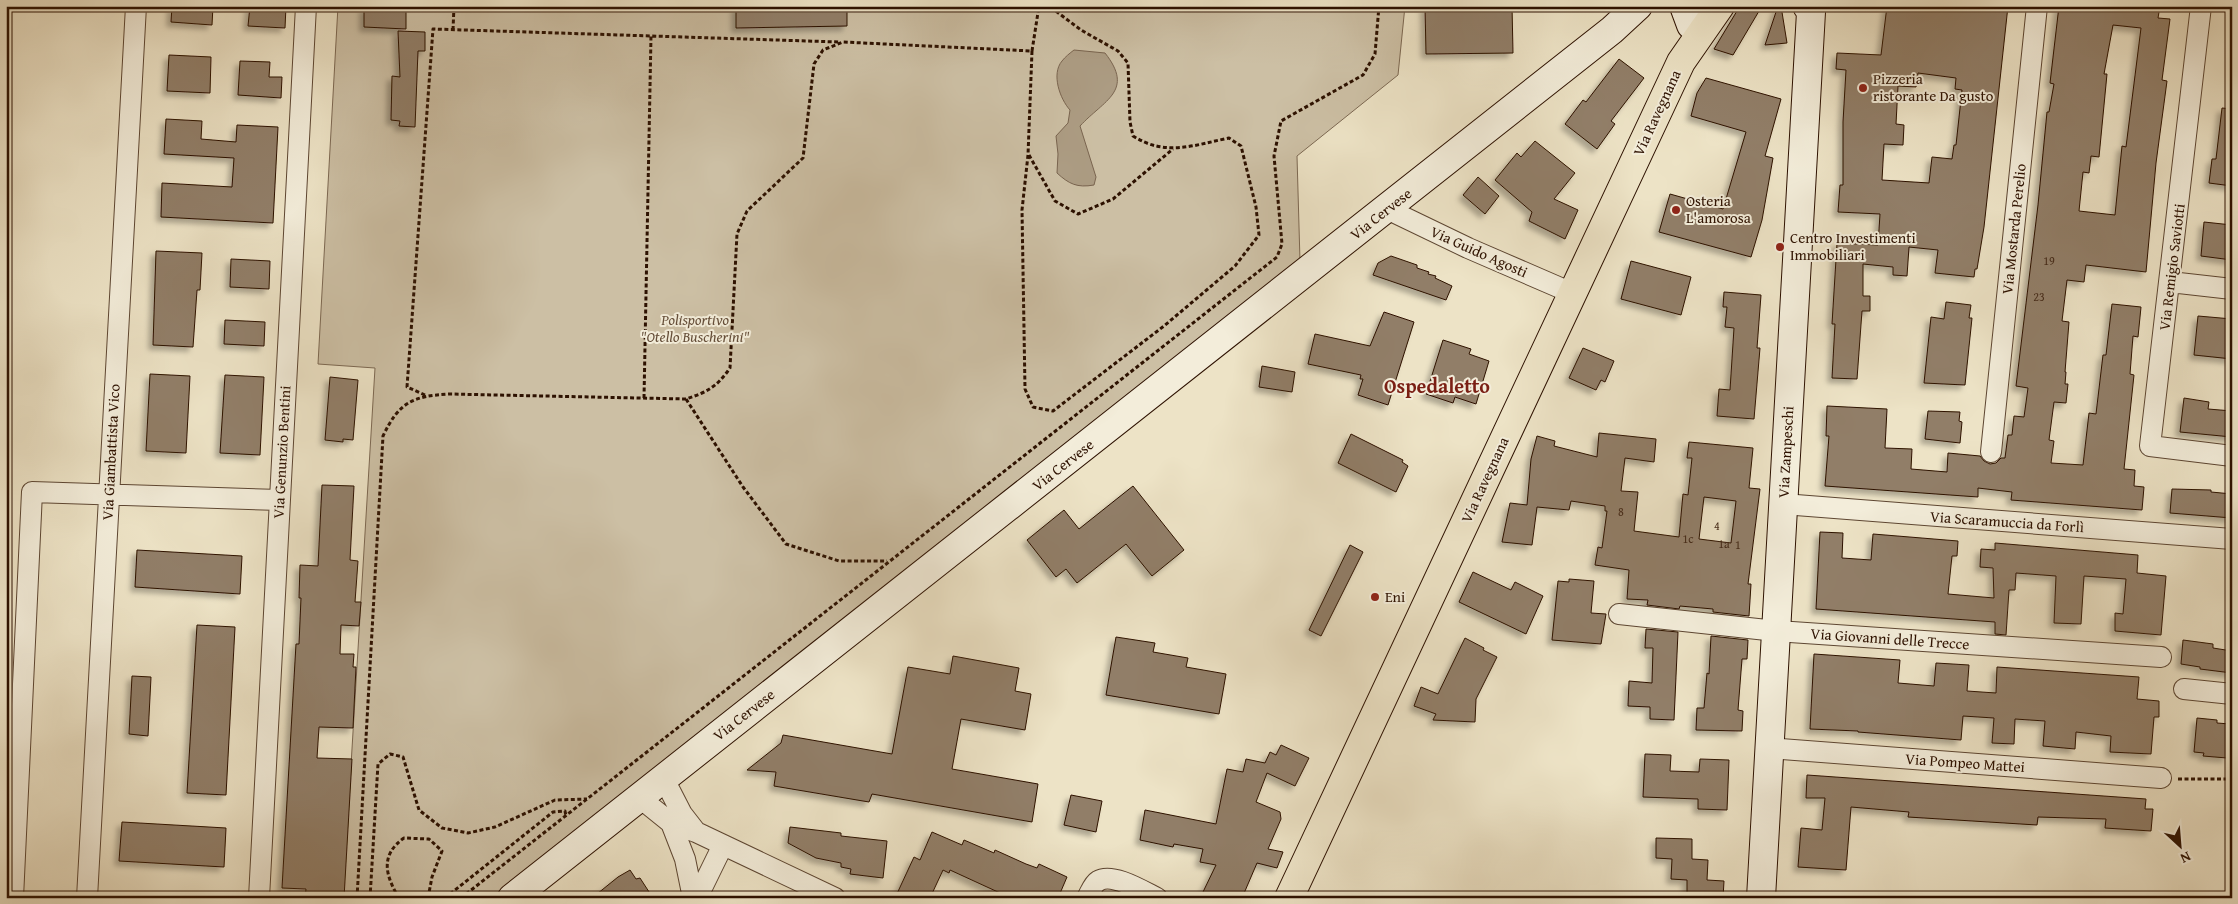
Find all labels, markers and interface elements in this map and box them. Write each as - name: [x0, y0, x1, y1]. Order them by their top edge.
- street label: Via Ravegnana: [1627, 66, 1686, 159]
- place label: Pizzeria ristorante Da gusto: [1873, 68, 1994, 106]
- marker: Pizzeria ristorante Da gusto: [1857, 82, 1869, 94]
- street label: Via Mostarda Perelio: [1996, 162, 2031, 295]
- street label: Via Cervese: [1345, 183, 1416, 244]
- place label: Osteria L'amorosa: [1686, 190, 1751, 228]
- street label: Via Remigio Saviotti: [2153, 202, 2190, 332]
- marker: Osteria L'amorosa: [1670, 204, 1682, 216]
- street label: Via Guido Agosti: [1427, 221, 1531, 282]
- place label: Centro Investimenti Immobiliari: [1790, 227, 1916, 265]
- marker: Centro Investimenti Immobiliari: [1774, 241, 1786, 253]
- house number: 19: [2043, 252, 2055, 269]
- house number: 23: [2033, 288, 2045, 305]
- park label: Polisportivo "Otello Buscherini": [641, 309, 749, 347]
- district label: Ospedaletto: [1384, 371, 1490, 400]
- street label: Via Giambattista Vico: [96, 383, 125, 521]
- street label: Via Genunzio Bentini: [268, 385, 295, 519]
- street label: Via Zampeschi: [1773, 406, 1798, 498]
- street label: Via Ravegnana: [1455, 433, 1514, 526]
- street label: Via Cervese: [1027, 434, 1098, 495]
- house number: 8: [1618, 503, 1624, 520]
- street label: Via Scaramuccia da Forlì: [1929, 506, 2085, 537]
- house number: 4: [1714, 517, 1720, 534]
- house number: 1c: [1682, 530, 1694, 547]
- house number: 1a: [1718, 535, 1730, 552]
- house number: 1: [1735, 536, 1741, 553]
- place label: Eni: [1385, 586, 1405, 607]
- marker: Eni: [1369, 591, 1381, 603]
- street label: Via Giovanni delle Trecce: [1810, 622, 1970, 655]
- street label: Via Cervese: [708, 684, 779, 745]
- street label: Via Pompeo Mattei: [1905, 748, 2025, 777]
- north arrow: [2156, 822, 2206, 872]
- text: N: [2177, 847, 2194, 869]

